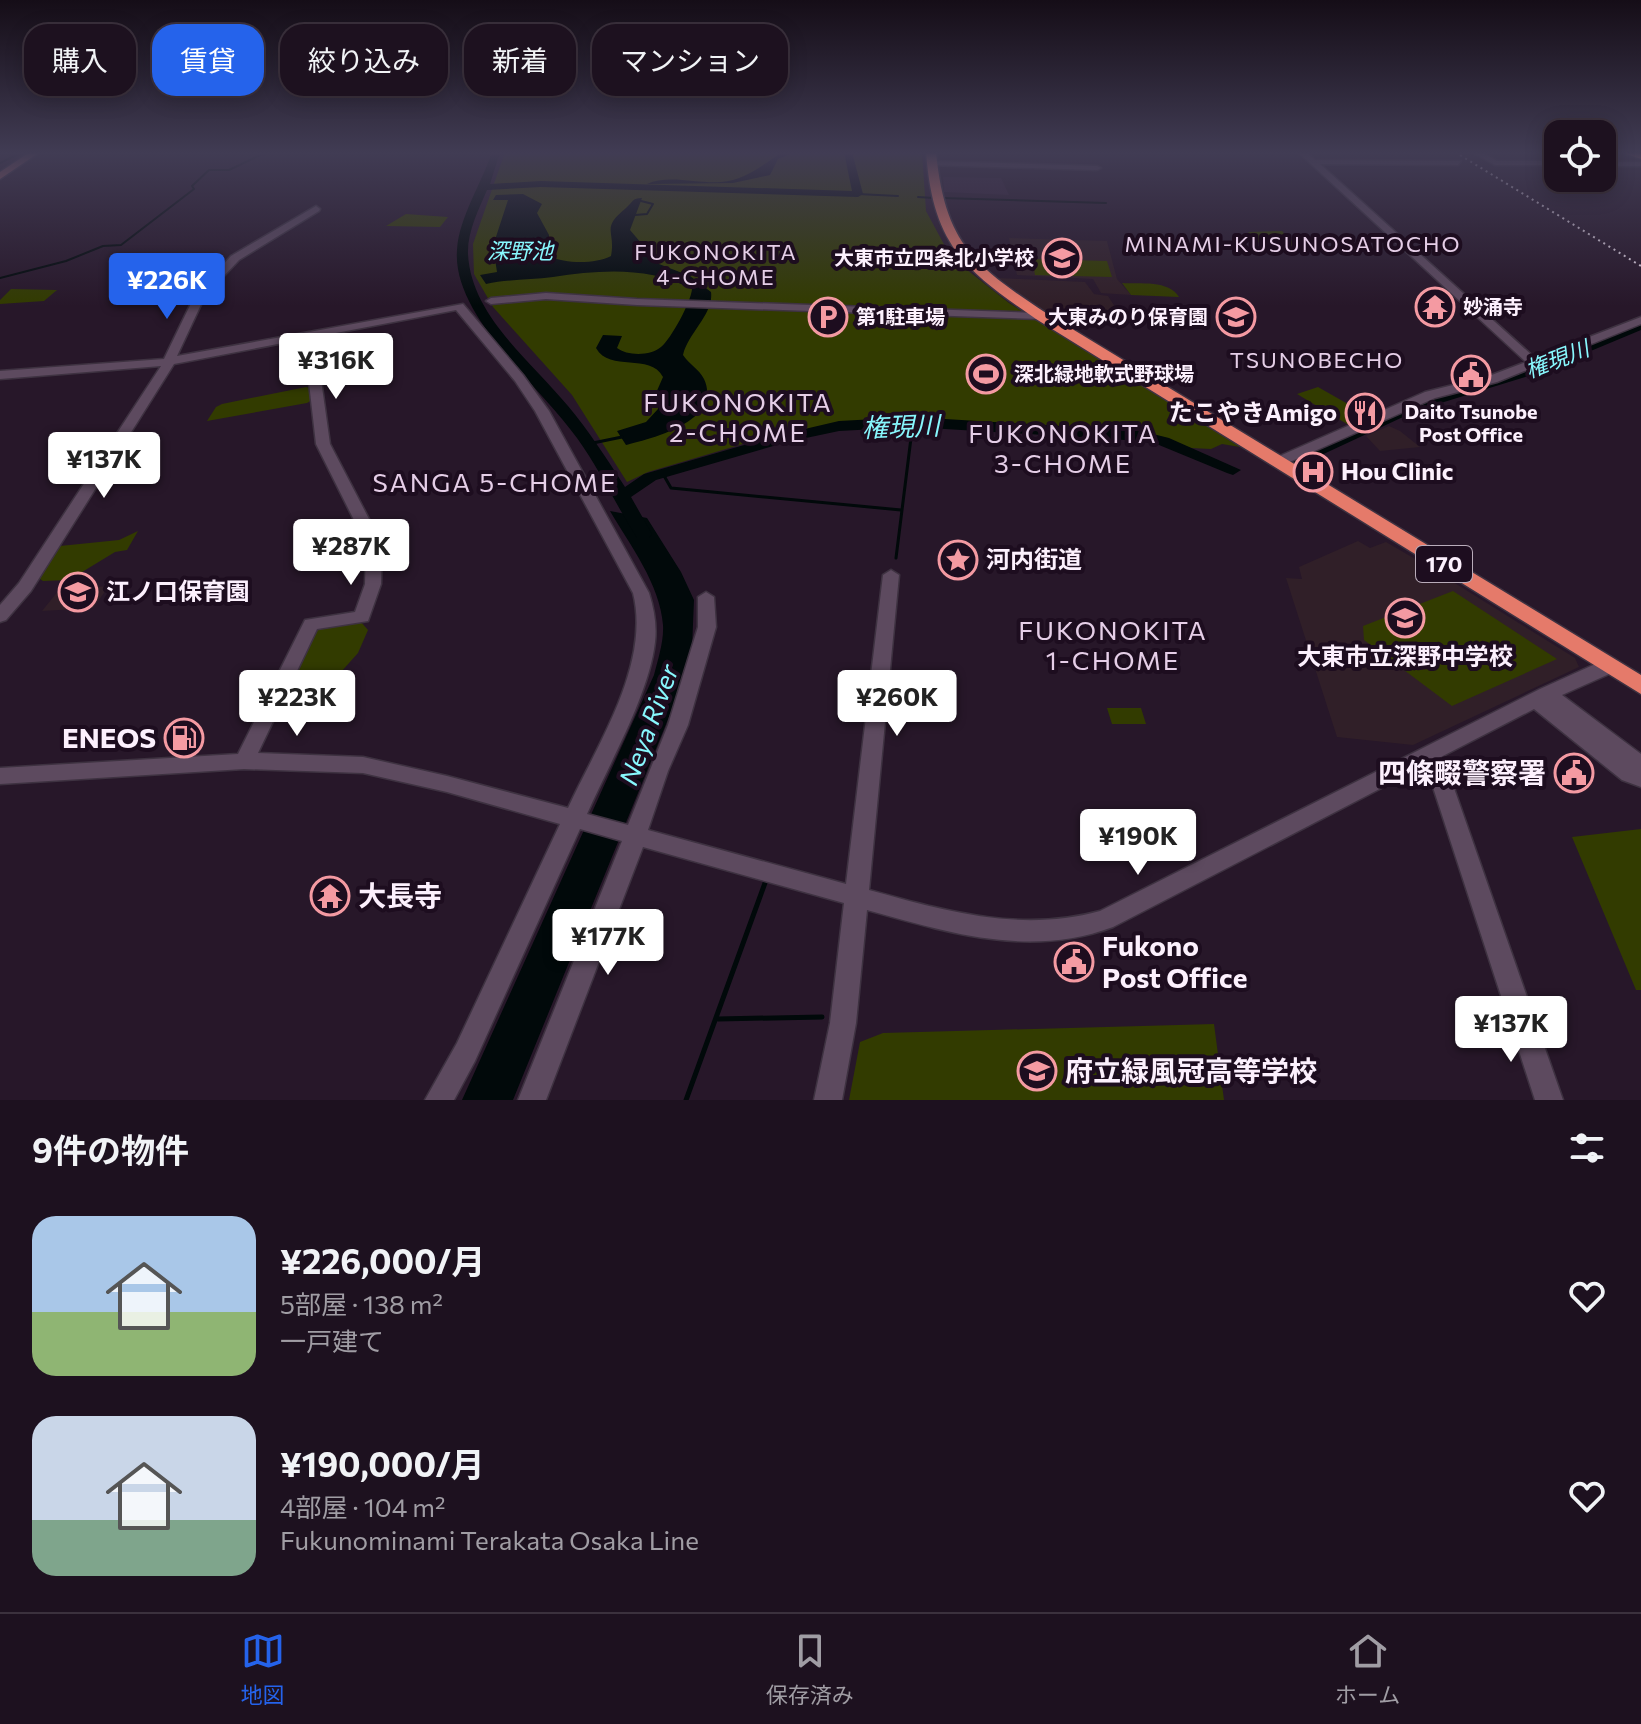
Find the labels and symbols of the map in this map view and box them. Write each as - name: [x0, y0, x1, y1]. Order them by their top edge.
- district label: MINAMI-KUSUNOSATOCHO: [1125, 230, 1461, 257]
- water label: 深野池: [487, 237, 555, 264]
- school or university icon: 大東市立四条北小学校: [1041, 237, 1083, 279]
- district label: FUKONOKITA 4-CHOME: [634, 238, 798, 290]
- place label: 大東市立四条北小学校: [834, 245, 1034, 269]
- pin: ¥226K: [111, 253, 223, 321]
- temple icon: 妙涌寺: [1414, 286, 1456, 328]
- place label: 妙涌寺: [1463, 294, 1523, 318]
- parking icon: 第1駐車場: [807, 296, 849, 338]
- school or university icon: 大東みのり保育園: [1215, 296, 1257, 338]
- place label: 第1駐車場: [856, 304, 945, 328]
- place label: 大東みのり保育園: [1048, 304, 1208, 328]
- pin: ¥316K: [280, 333, 392, 401]
- water label: 権現川: [1521, 333, 1594, 383]
- district label: TSUNOBECHO: [1230, 346, 1404, 373]
- sports icon: 深北緑地軟式野球場: [965, 353, 1007, 395]
- public building icon: Daito Tsunobe Post Office: [1450, 354, 1492, 396]
- place label: 深北緑地軟式野球場: [1014, 361, 1194, 385]
- district label: FUKONOKITA 2-CHOME: [643, 386, 833, 447]
- restaurant icon: たこやきAmigo: [1344, 392, 1386, 434]
- place label: たこやきAmigo: [1169, 397, 1337, 426]
- place label: Daito Tsunobe Post Office: [1404, 399, 1538, 446]
- water label: 権現川: [861, 409, 943, 442]
- district label: FUKONOKITA 3-CHOME: [968, 417, 1158, 478]
- pin: ¥137K: [48, 432, 160, 500]
- hospital icon: Hou Clinic: [1292, 451, 1334, 493]
- place label: Hou Clinic: [1341, 456, 1453, 485]
- district label: SANGA 5-CHOME: [372, 466, 618, 497]
- pin: ¥287K: [295, 519, 407, 587]
- place icon: 河内街道: [937, 539, 979, 581]
- place label: 河内街道: [986, 544, 1082, 573]
- road number: 170: [1416, 546, 1472, 582]
- school or university icon: 江ノ口保育園: [57, 571, 99, 613]
- place label: 江ノ口保育園: [106, 576, 250, 605]
- school or university icon: 大東市立深野中学校: [1384, 597, 1426, 639]
- district label: FUKONOKITA 1-CHOME: [1018, 614, 1208, 675]
- place label: 大東市立深野中学校: [1297, 641, 1513, 670]
- water label: Neya River: [611, 658, 684, 789]
- pin: ¥223K: [241, 670, 353, 738]
- pin: ¥260K: [841, 670, 953, 738]
- fuel station icon: ENEOS: [163, 717, 205, 759]
- place label: ENEOS: [62, 720, 156, 754]
- public building icon: 四條畷警察署: [1553, 752, 1595, 794]
- place label: 四條畷警察署: [1378, 755, 1546, 789]
- pin: ¥190K: [1082, 809, 1194, 877]
- temple icon: 大長寺: [309, 875, 351, 917]
- place label: 大長寺: [358, 878, 442, 912]
- pin: ¥177K: [552, 909, 664, 977]
- place label: Fukono Post Office: [1102, 928, 1247, 994]
- public building icon: Fukono Post Office: [1053, 941, 1095, 983]
- pin: ¥137K: [1455, 996, 1567, 1064]
- school or university icon: 府立緑風冠高等学校: [1016, 1050, 1058, 1092]
- place label: 府立緑風冠高等学校: [1065, 1053, 1317, 1087]

